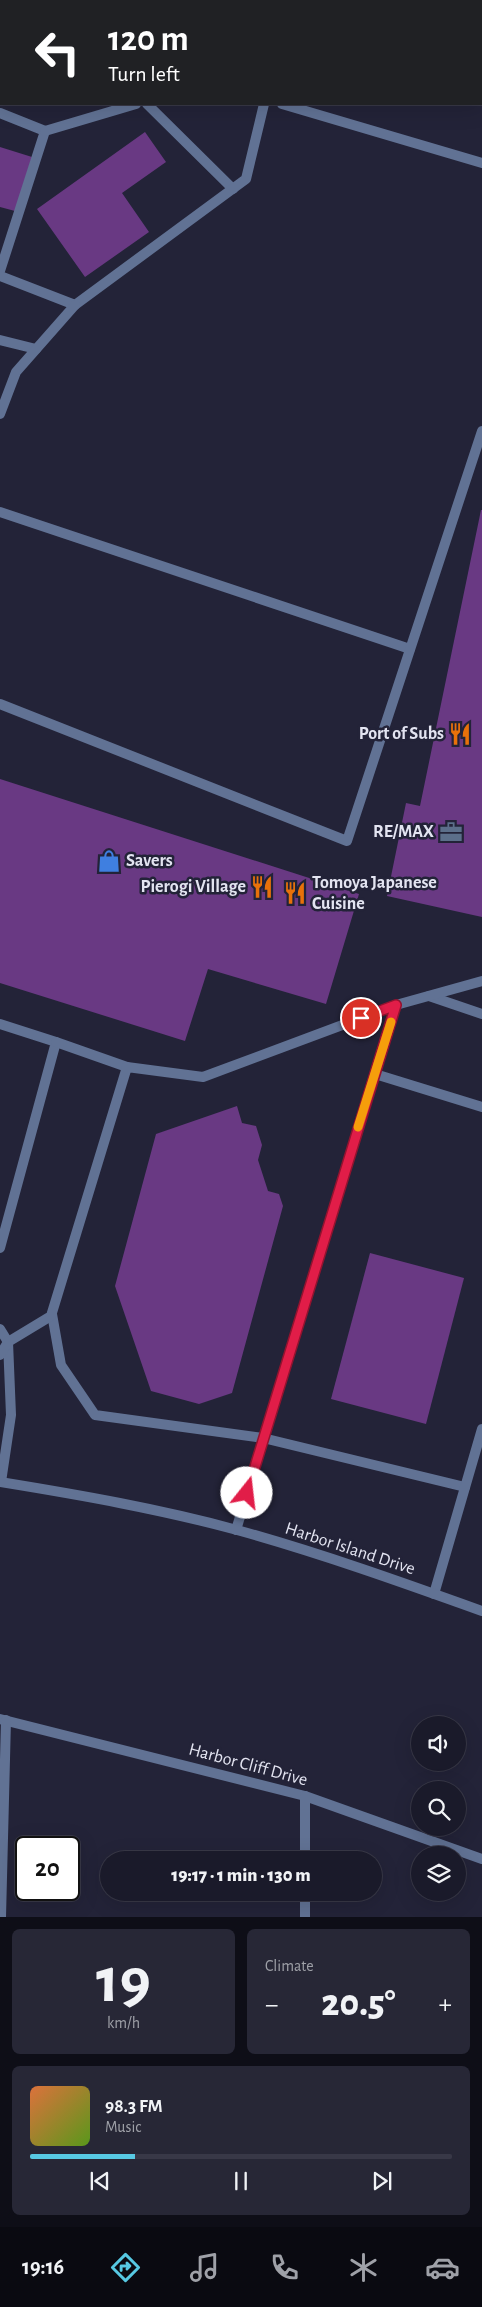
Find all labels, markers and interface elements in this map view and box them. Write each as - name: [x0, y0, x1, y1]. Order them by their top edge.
- icon: left: [25, 20, 90, 85]
- text: 120 m: [108, 22, 189, 57]
- text: Turn left: [108, 63, 180, 85]
- restaurant icon: Port of Subs: [447, 721, 473, 747]
- place label: Port of Subs: [359, 725, 444, 743]
- office icon: RE/MAX: [438, 819, 464, 845]
- place label: RE/MAX: [373, 823, 434, 841]
- shop icon: Savers: [96, 848, 122, 874]
- place label: Savers: [126, 852, 173, 870]
- restaurant icon: Pierogi Village: [249, 874, 275, 900]
- place label: Tomoya Japanese Cuisine: [312, 874, 437, 913]
- place label: Pierogi Village: [140, 878, 246, 896]
- restaurant icon: Tomoya Japanese Cuisine: [282, 880, 308, 906]
- pin: [340, 997, 382, 1039]
- icon: arrive: [347, 1004, 375, 1032]
- position arrow: [220, 1466, 272, 1518]
- street label: Harbor Island Drive: [283, 1520, 417, 1578]
- map controls: [411, 1716, 466, 1901]
- button: sound: [411, 1716, 466, 1771]
- street label: Harbor Cliff Drive: [187, 1741, 309, 1789]
- button: search: [411, 1781, 466, 1836]
- speed limit sign: 20: [15, 1836, 80, 1901]
- button: layers: [411, 1846, 466, 1901]
- text: 19:17 · 1 min · 130 m: [171, 1866, 311, 1885]
- text: 19: [96, 1949, 151, 2014]
- text: Climate: [265, 1958, 314, 1974]
- text: 20.5°: [321, 1985, 396, 2023]
- text: −: [265, 1991, 278, 2019]
- text: +: [439, 1991, 452, 2019]
- text: km/h: [107, 2015, 140, 2031]
- text: 98.3 FM: [105, 2097, 163, 2116]
- text: Music: [105, 2119, 141, 2135]
- icon: previous: [86, 2167, 114, 2195]
- icon: pause: [227, 2167, 255, 2195]
- icon: next: [368, 2167, 396, 2195]
- icon: directions: [108, 2250, 143, 2285]
- icon: music: [187, 2250, 222, 2285]
- icon: phone: [267, 2250, 302, 2285]
- icon: climate: [346, 2250, 381, 2285]
- icon: car: [425, 2250, 460, 2285]
- text: 19:16: [22, 2256, 64, 2278]

